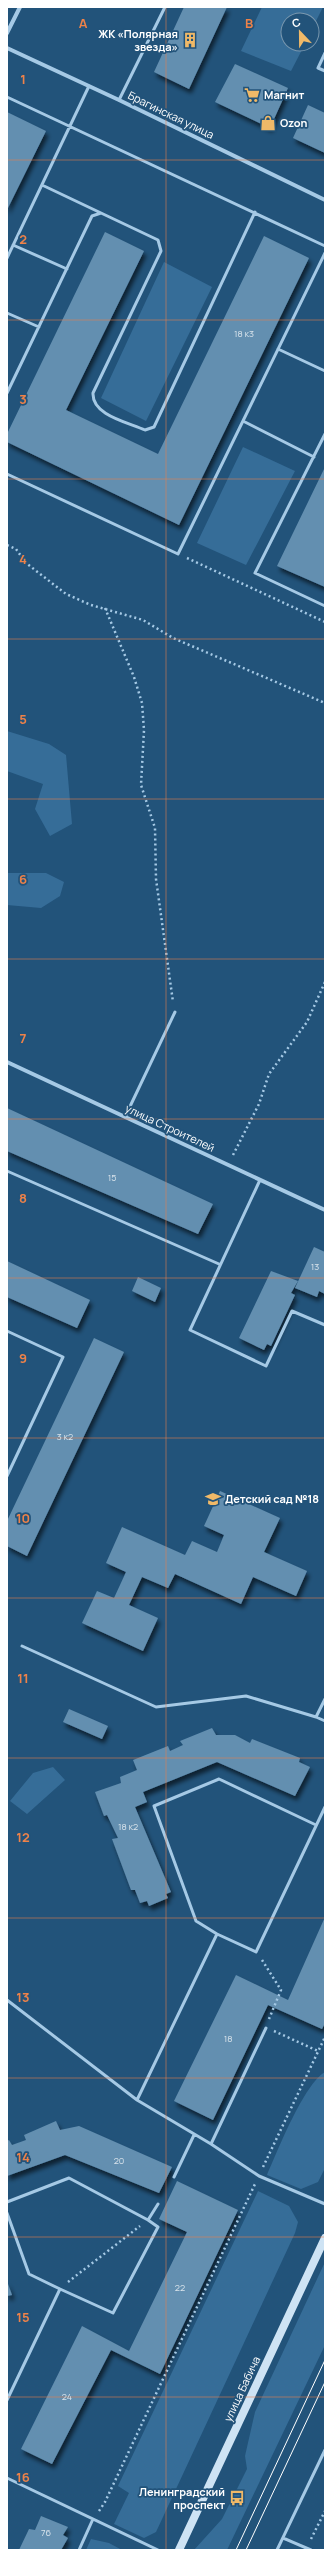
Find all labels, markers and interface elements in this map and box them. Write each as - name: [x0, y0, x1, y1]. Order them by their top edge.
- north arrow: [280, 12, 320, 52]
- text: A: [79, 14, 88, 32]
- text: B: [245, 14, 253, 32]
- text: С: [289, 14, 303, 31]
- place label: ЖК «Полярная звезда»: [98, 26, 178, 54]
- building icon: ЖК «Полярная звезда»: [181, 31, 199, 49]
- text: 1: [20, 70, 26, 88]
- supermarket icon: Магнит: [243, 86, 261, 104]
- street label: Брагинская улица: [126, 87, 217, 142]
- place label: Магнит: [264, 87, 305, 102]
- shop icon: Ozon: [259, 114, 277, 132]
- place label: Ozon: [280, 115, 307, 130]
- text: 2: [19, 230, 27, 248]
- house number: 18 к3: [234, 327, 254, 340]
- text: 3: [19, 390, 27, 408]
- text: 4: [19, 550, 27, 568]
- text: 5: [19, 710, 27, 728]
- text: 6: [19, 870, 27, 888]
- text: 7: [20, 1029, 27, 1047]
- street label: улица Строителей: [123, 1100, 217, 1155]
- house number: 15: [108, 1171, 116, 1184]
- text: 8: [19, 1189, 27, 1207]
- house number: 13: [311, 1260, 319, 1273]
- text: 9: [19, 1349, 27, 1367]
- house number: 3 к2: [57, 1430, 73, 1443]
- school or university icon: Детский сад №18: [204, 1490, 222, 1508]
- place label: Детский сад №18: [225, 1491, 319, 1506]
- text: 10: [16, 1509, 30, 1527]
- text: 11: [17, 1669, 29, 1687]
- house number: 18 к2: [118, 1820, 138, 1833]
- text: 12: [16, 1828, 30, 1846]
- text: 13: [16, 1988, 30, 2006]
- house number: 18: [224, 2032, 232, 2045]
- text: 14: [16, 2148, 30, 2166]
- house number: 20: [114, 2154, 124, 2167]
- house number: 22: [175, 2281, 185, 2294]
- text: 15: [16, 2308, 30, 2326]
- street label: улица Бабича: [220, 2354, 263, 2424]
- house number: 24: [62, 2390, 72, 2403]
- text: 16: [16, 2468, 30, 2486]
- place label: Ленинградский проспект: [139, 2484, 225, 2512]
- bus stop icon: Ленинградский проспект: [228, 2489, 246, 2507]
- house number: 76: [41, 2526, 51, 2539]

